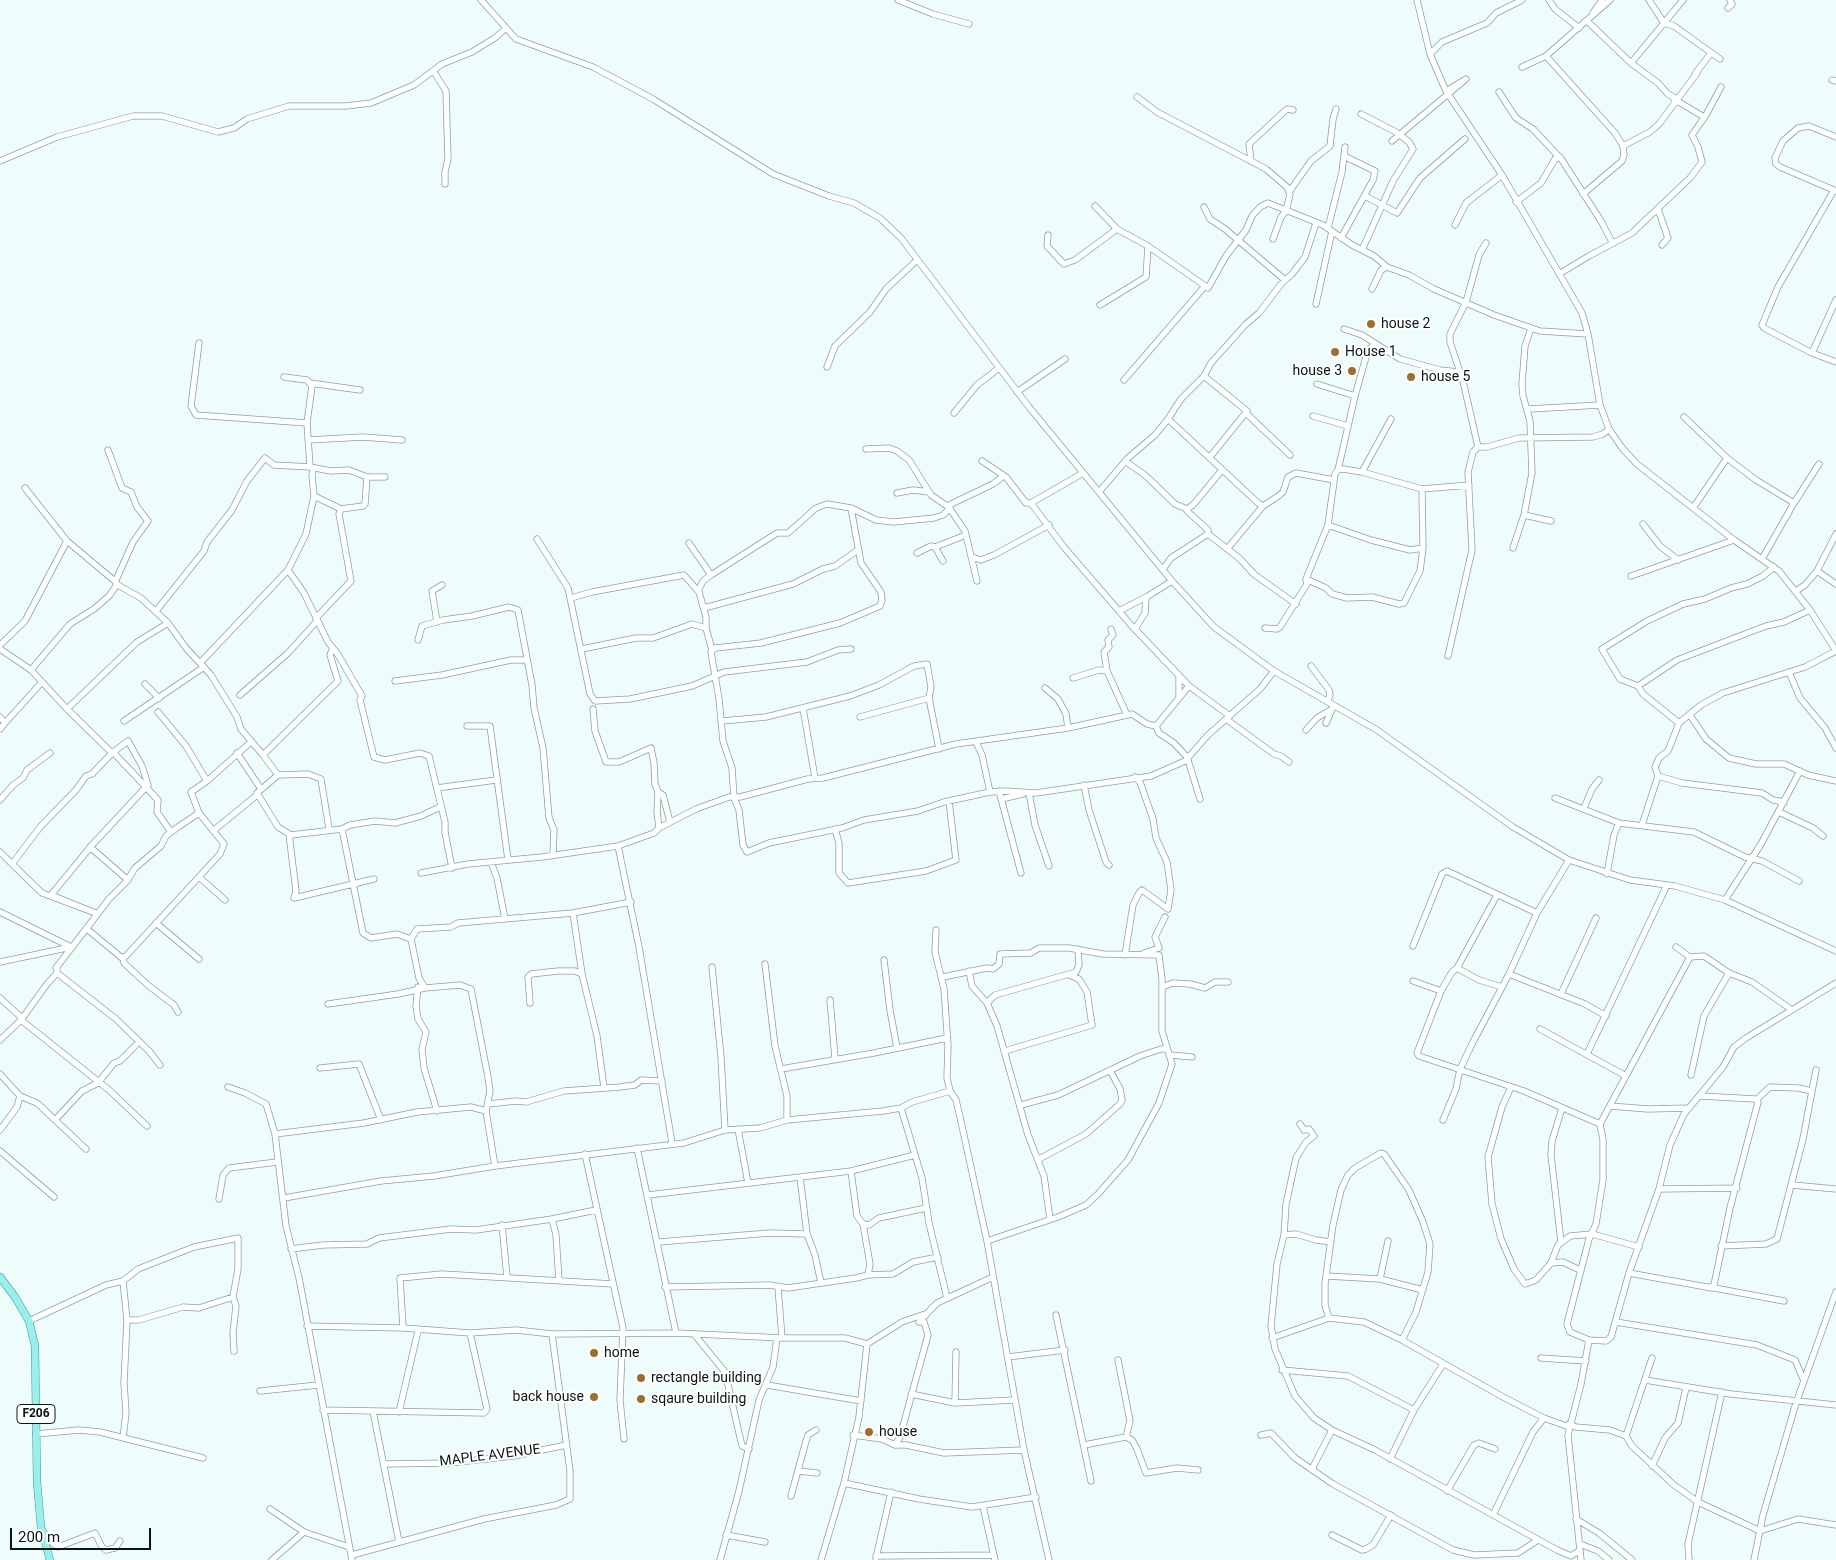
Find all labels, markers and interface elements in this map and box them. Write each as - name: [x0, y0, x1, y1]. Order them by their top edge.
- place label: house 2: [1381, 316, 1430, 332]
- marker: house 2: [1365, 318, 1377, 330]
- place label: House 1: [1345, 344, 1397, 360]
- marker: House 1: [1329, 346, 1341, 358]
- place label: house 3: [1293, 363, 1342, 379]
- marker: house 3: [1346, 365, 1358, 377]
- place label: house 5: [1421, 369, 1470, 385]
- marker: house 5: [1405, 371, 1417, 383]
- place label: home: [604, 1345, 639, 1361]
- marker: home: [588, 1347, 600, 1359]
- place label: rectangle building: [651, 1370, 762, 1386]
- marker: rectangle building: [635, 1372, 647, 1384]
- place label: back house: [513, 1389, 584, 1405]
- marker: back house: [588, 1391, 600, 1403]
- place label: sqaure building: [651, 1391, 746, 1407]
- marker: sqaure building: [635, 1393, 647, 1405]
- road number: F206: [17, 1405, 55, 1424]
- place label: house: [879, 1424, 917, 1440]
- marker: house: [863, 1426, 875, 1438]
- street label: MAPLE AVENUE: [438, 1441, 542, 1471]
- scale bar: [12, 1518, 154, 1550]
- text: 200 m: [18, 1528, 60, 1546]

